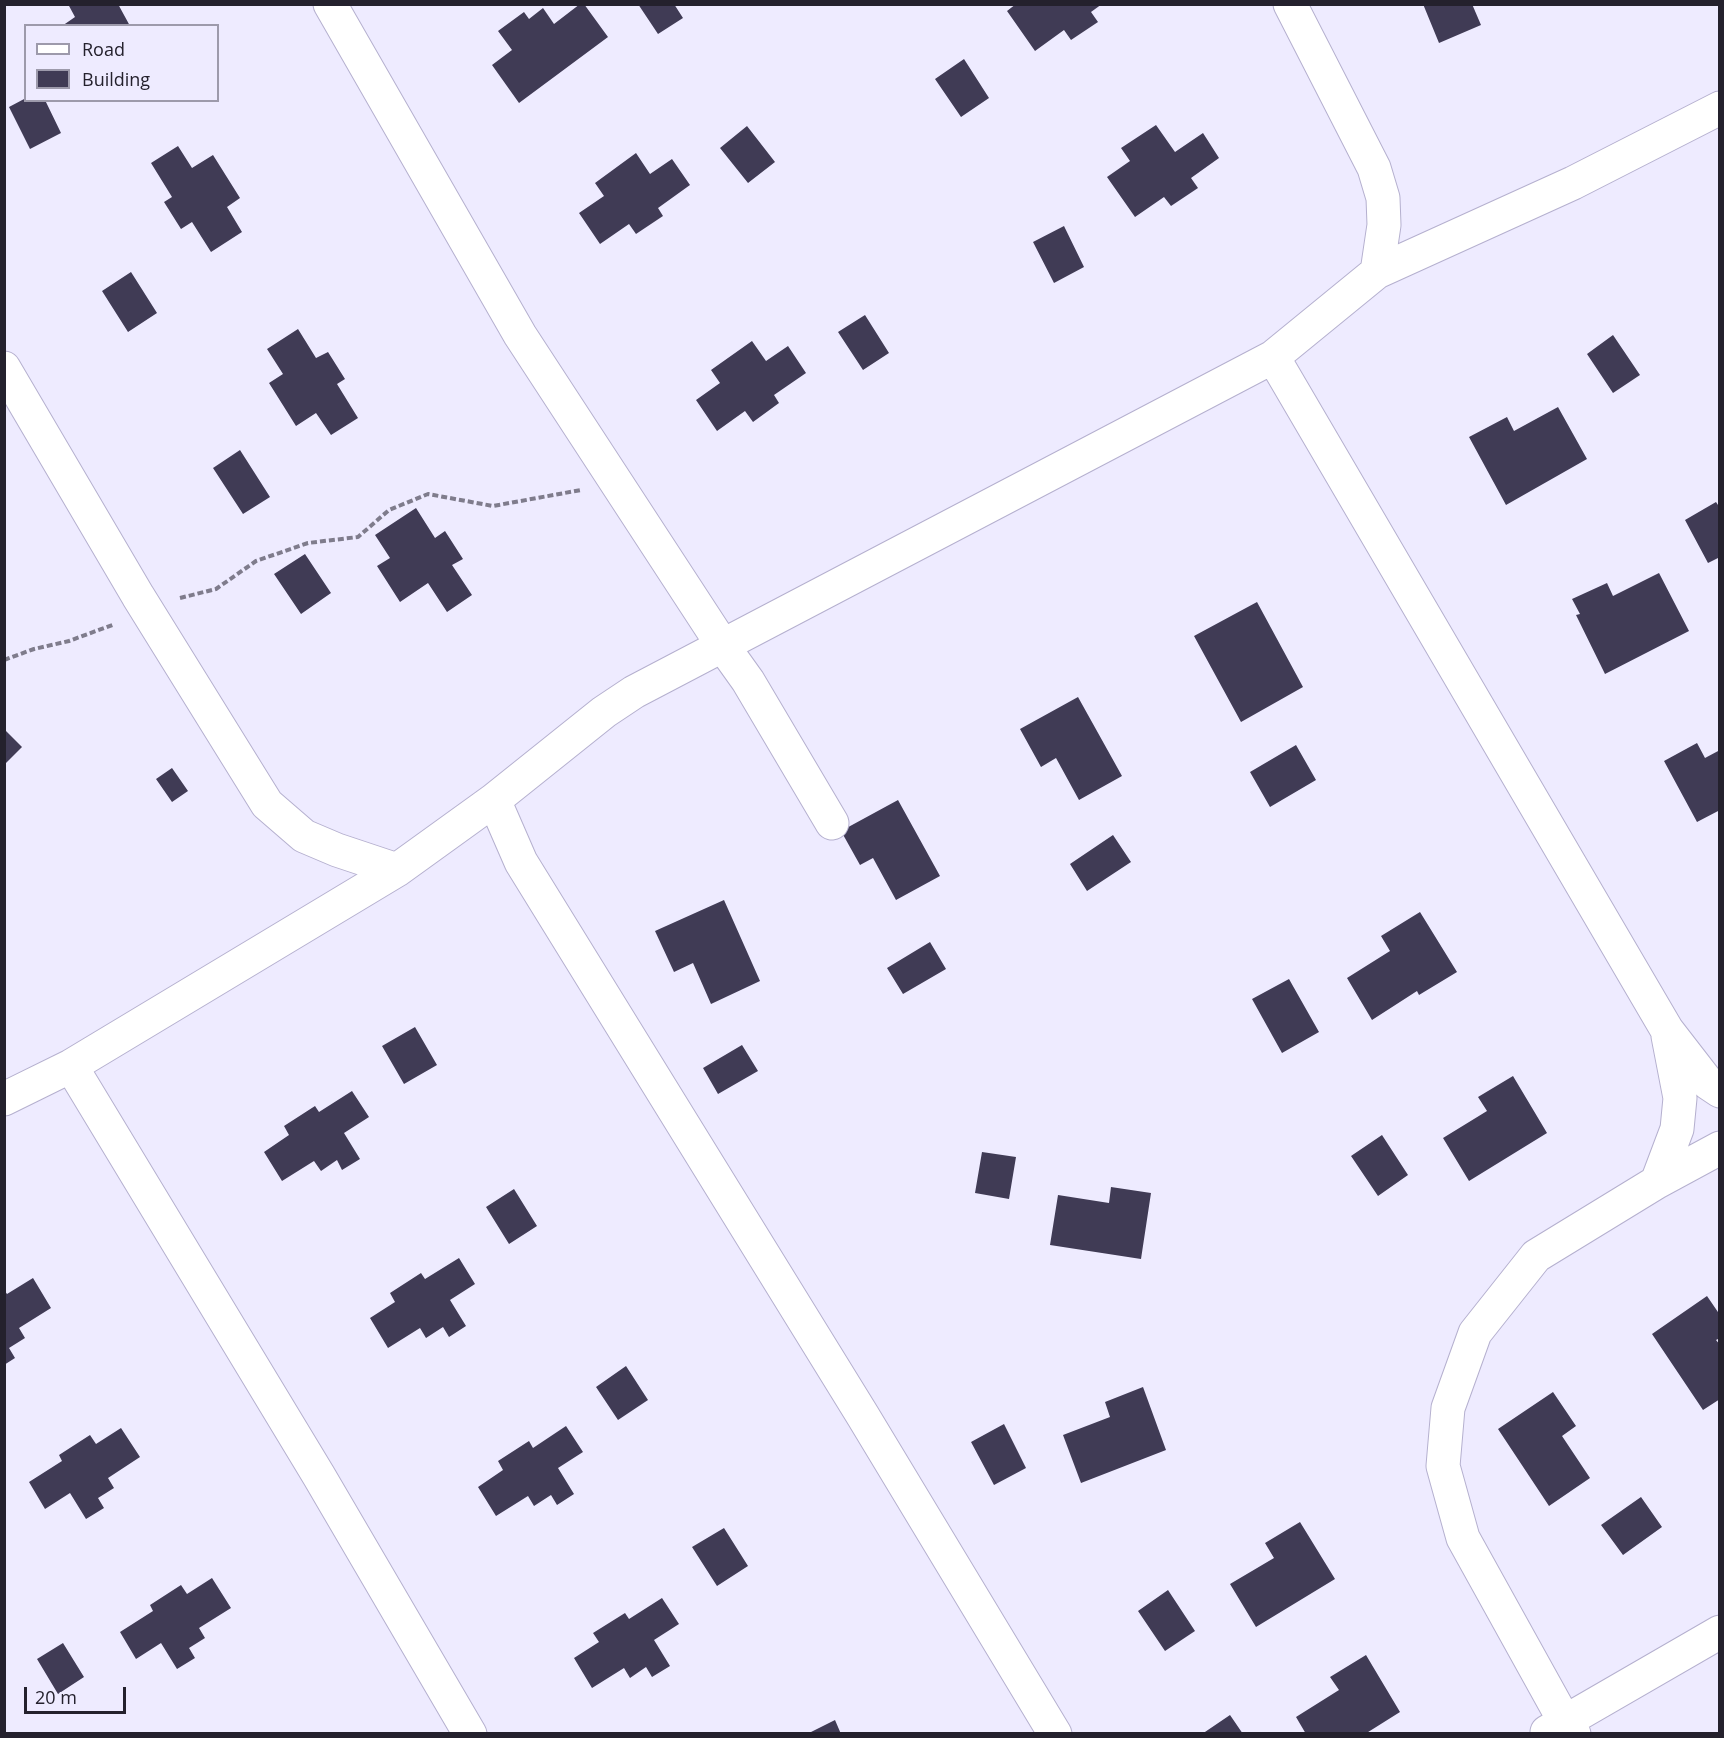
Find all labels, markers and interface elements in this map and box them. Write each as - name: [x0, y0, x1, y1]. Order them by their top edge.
- legend: [24, 24, 219, 102]
- text: Road: [82, 37, 125, 61]
- text: Building: [82, 67, 150, 91]
- scale bar: [27, 1675, 129, 1713]
- text: 20 m: [35, 1685, 77, 1709]

